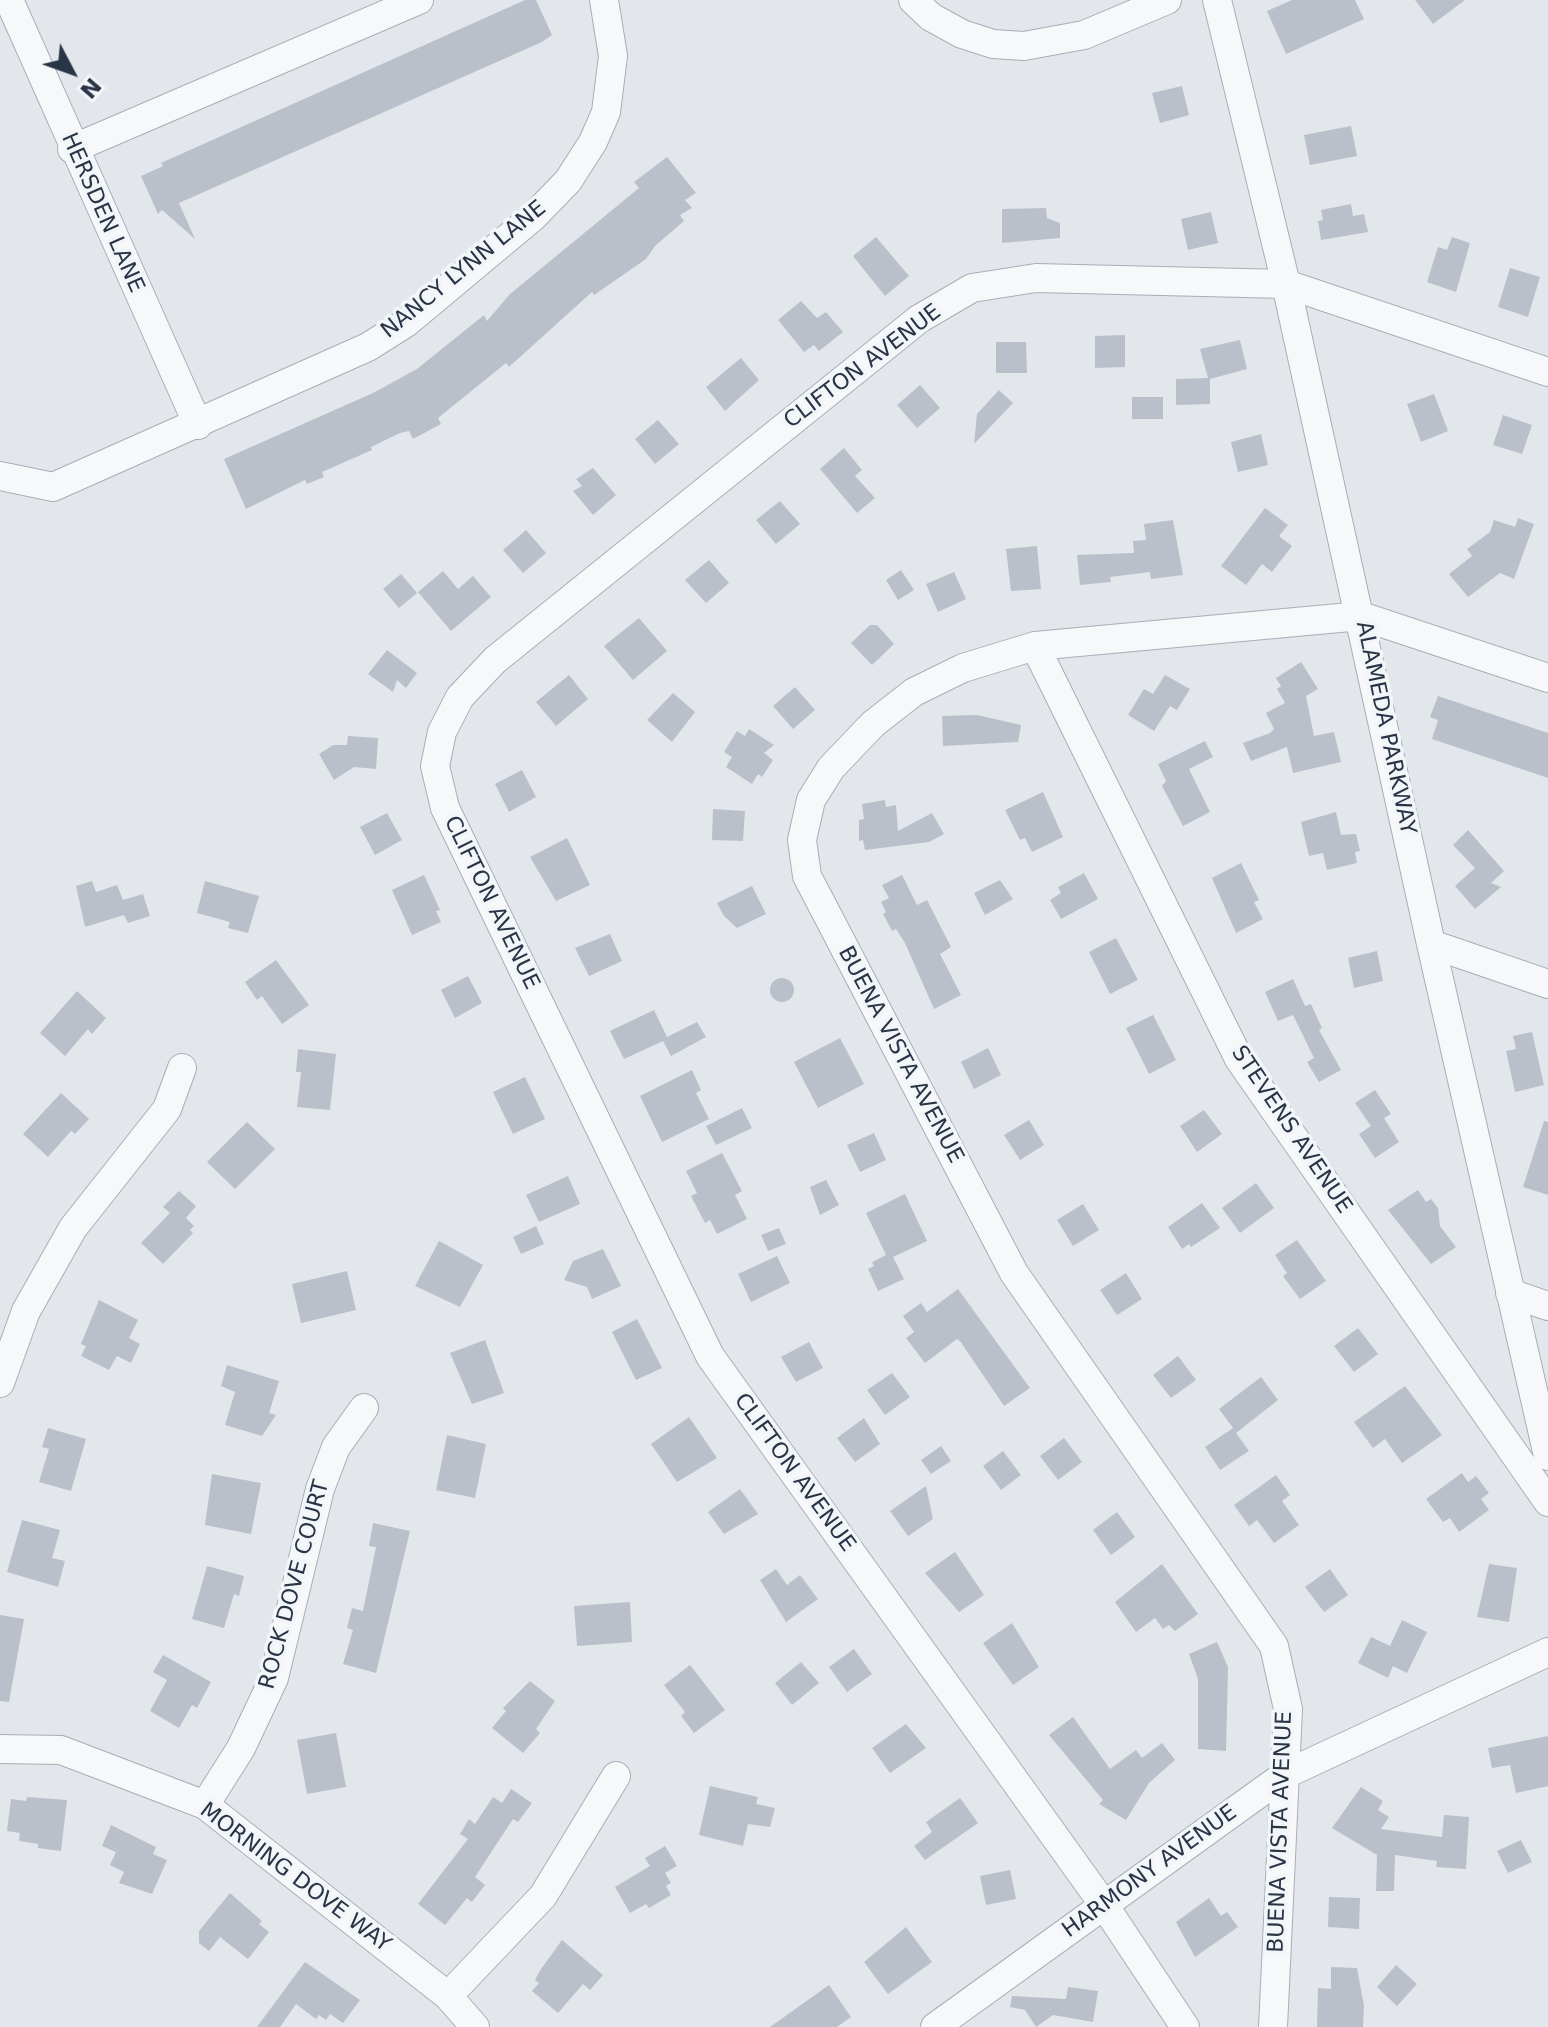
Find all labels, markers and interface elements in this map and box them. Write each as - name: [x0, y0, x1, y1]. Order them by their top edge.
- north arrow: [32, 32, 112, 112]
- text: N: [75, 73, 106, 103]
- street label: HERSDEN LANE: [55, 129, 149, 297]
- street label: NANCY LYNN LANE: [376, 195, 552, 345]
- street label: CLIFTON AVENUE: [779, 299, 947, 435]
- street label: ALAMEDA PARKWAY: [1349, 619, 1421, 837]
- street label: CLIFTON AVENUE: [438, 812, 544, 994]
- street label: BUENA VISTA AVENUE: [832, 942, 968, 1168]
- street label: STEVENS AVENUE: [1225, 1041, 1357, 1219]
- street label: CLIFTON AVENUE: [728, 1389, 860, 1557]
- street label: ROCK DOVE COURT: [254, 1478, 336, 1692]
- street label: BUENA VISTA AVENUE: [1264, 1711, 1298, 1953]
- street label: MORNING DOVE WAY: [194, 1798, 396, 1958]
- street label: HARMONY AVENUE: [1058, 1800, 1242, 1944]

